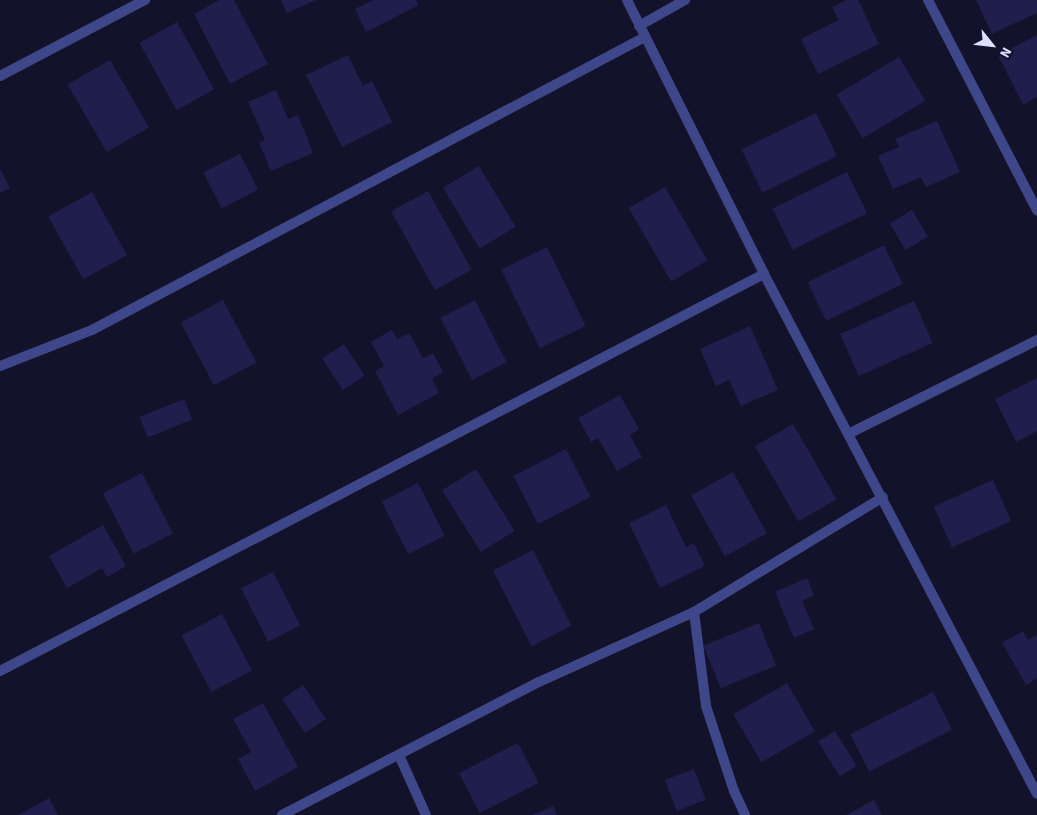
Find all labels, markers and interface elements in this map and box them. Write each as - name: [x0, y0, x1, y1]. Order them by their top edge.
- north arrow: [967, 20, 1017, 70]
- text: N: [994, 43, 1016, 61]

